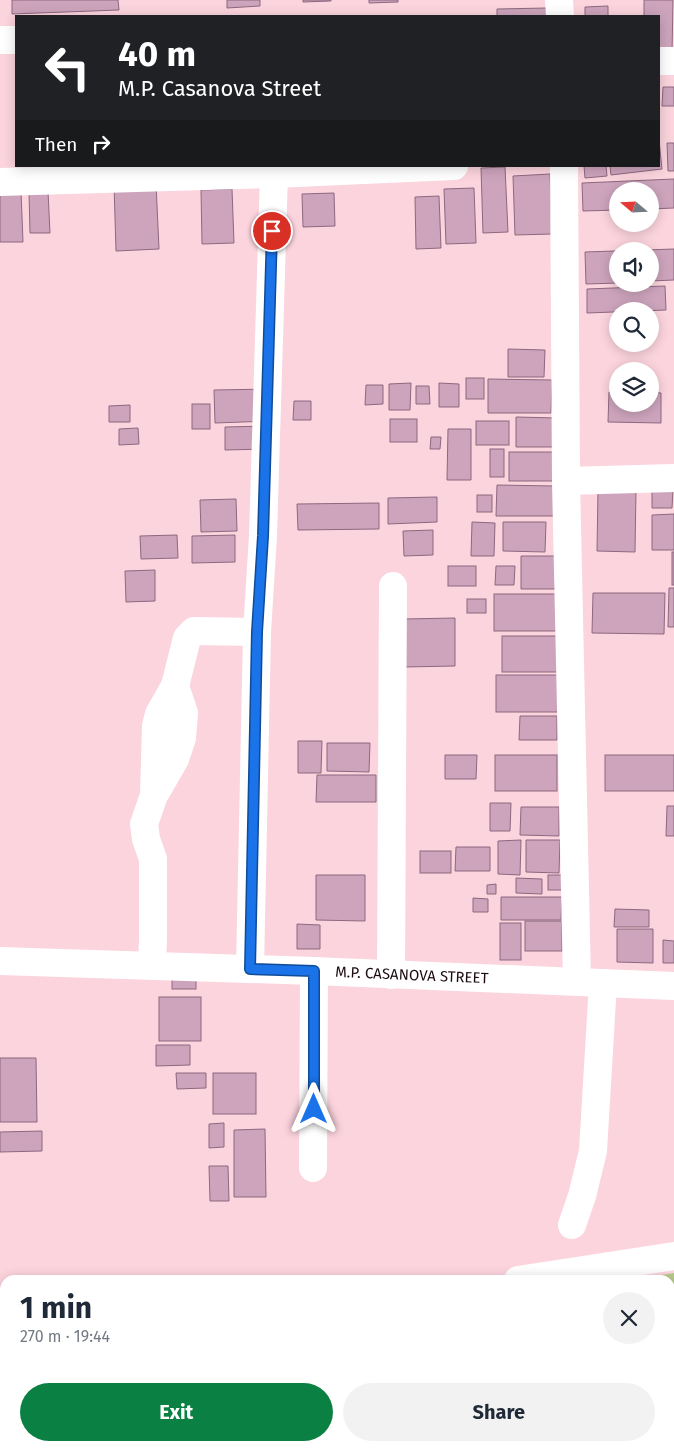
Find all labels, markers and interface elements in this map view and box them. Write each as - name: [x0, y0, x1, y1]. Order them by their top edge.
- text: 40 m: [118, 33, 196, 75]
- icon: left: [35, 35, 100, 100]
- text: M.P. Casanova Street: [118, 75, 321, 102]
- icon: right: [87, 130, 115, 158]
- text: Then: [35, 133, 77, 156]
- north arrow: [609, 182, 659, 232]
- map controls: [609, 182, 659, 412]
- pin: [251, 210, 293, 252]
- icon: arrive: [258, 217, 286, 245]
- button: sound: [609, 242, 659, 292]
- button: search: [609, 302, 659, 352]
- button: layers: [609, 362, 659, 412]
- street label: M.P. CASANOVA STREET: [335, 963, 489, 987]
- position arrow: [287, 1082, 339, 1134]
- text: 1 min: [20, 1290, 92, 1326]
- button: close: [603, 1292, 655, 1344]
- text: 270 m · 19:44: [20, 1327, 110, 1346]
- button: Exit: [20, 1383, 333, 1441]
- button: Share: [343, 1383, 655, 1441]

